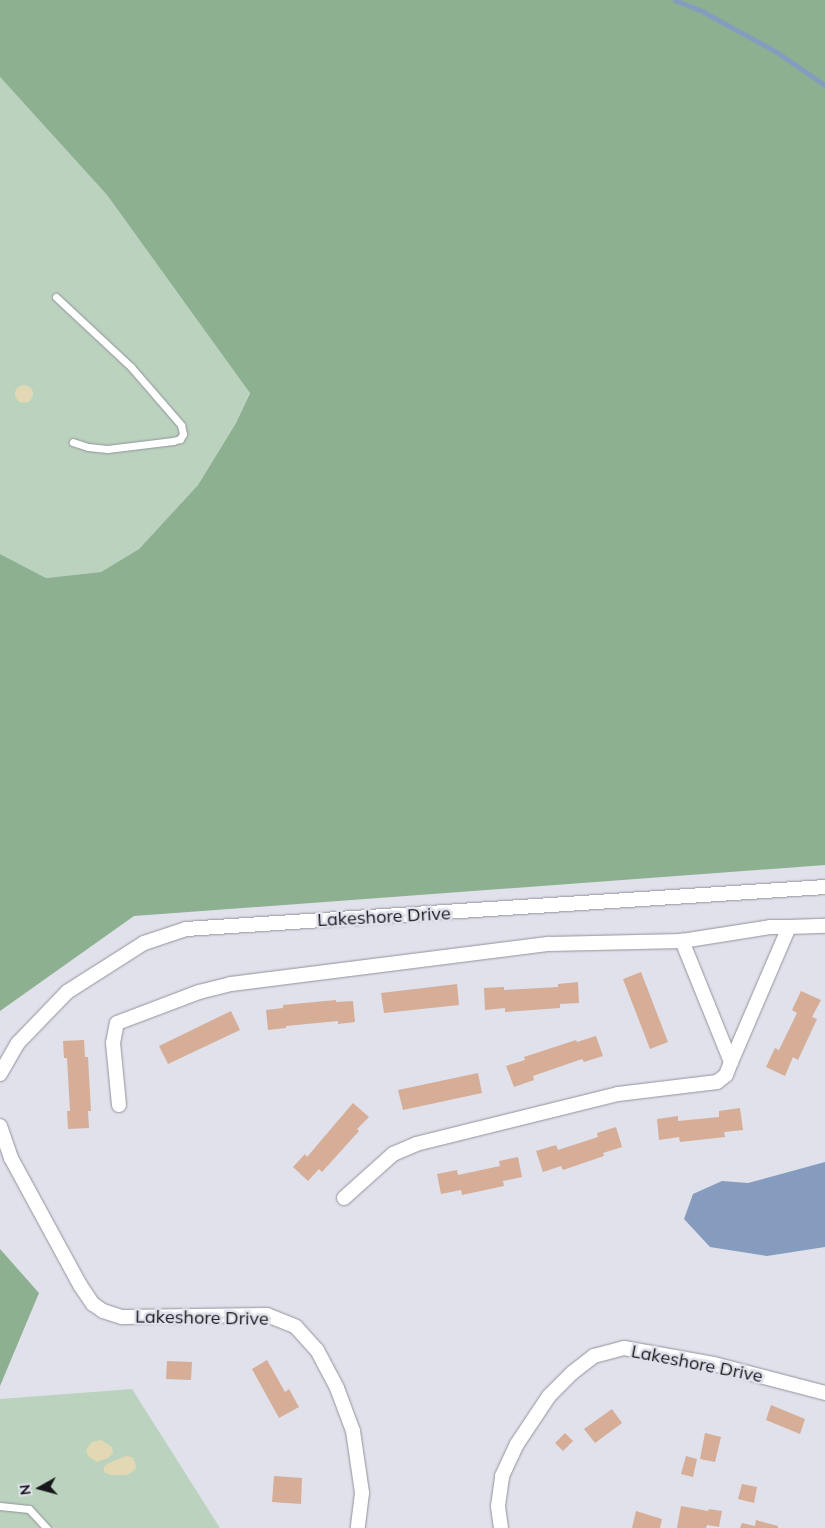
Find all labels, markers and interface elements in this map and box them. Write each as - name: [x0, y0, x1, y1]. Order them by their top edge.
- street label: Lakeshore Drive: [317, 903, 451, 931]
- street label: Lakeshore Drive: [135, 1306, 269, 1330]
- street label: Lakeshore Drive: [629, 1341, 765, 1387]
- north arrow: [15, 1463, 65, 1513]
- text: N: [16, 1483, 35, 1496]

